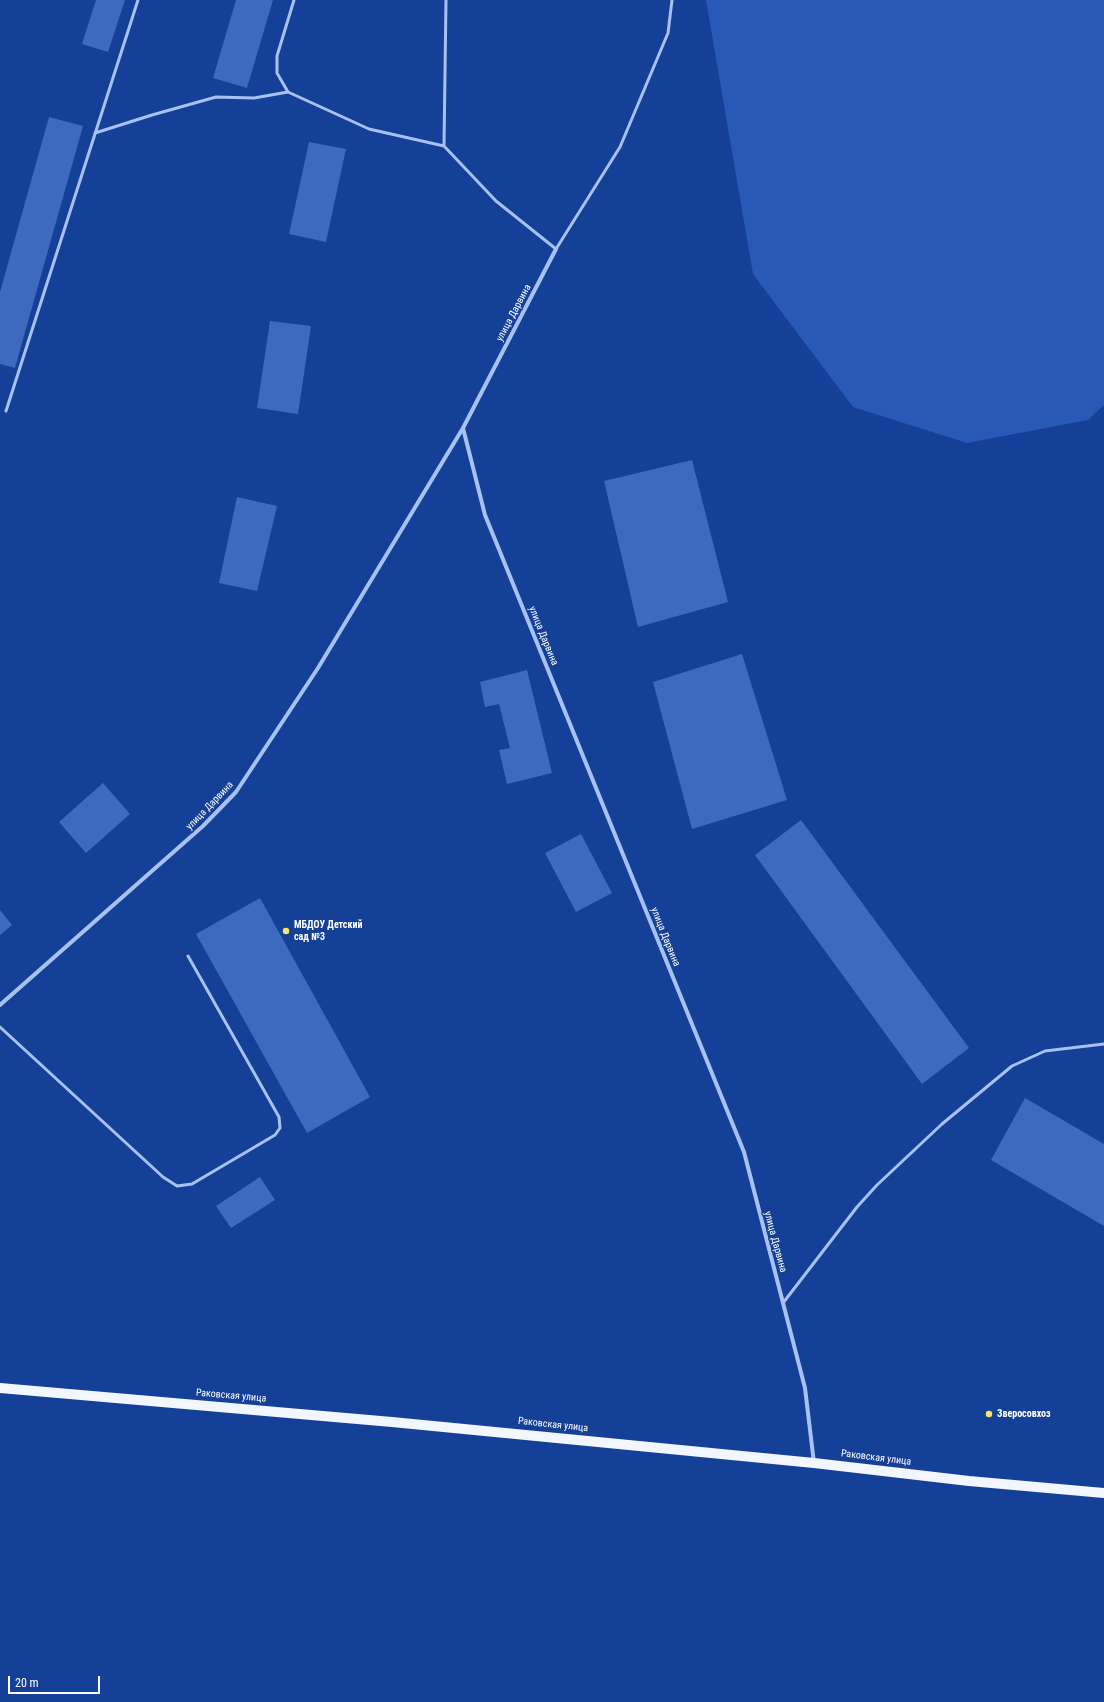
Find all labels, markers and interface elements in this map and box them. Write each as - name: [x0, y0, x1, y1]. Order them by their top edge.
- street label: улица Дарвина: [494, 282, 534, 344]
- street label: улица Дарвина: [526, 605, 560, 667]
- street label: улица Дарвина: [184, 779, 236, 833]
- street label: улица Дарвина: [648, 906, 682, 968]
- place label: МБДОУ Детский сад №3: [294, 919, 362, 942]
- marker: МБДОУ Детский сад №3: [281, 926, 291, 936]
- street label: улица Дарвина: [761, 1210, 789, 1274]
- street label: Раковская улица: [195, 1387, 267, 1405]
- place label: Зверосовхоз: [997, 1408, 1050, 1420]
- marker: Зверосовхоз: [984, 1409, 994, 1419]
- street label: Раковская улица: [517, 1415, 589, 1435]
- street label: Раковская улица: [840, 1448, 912, 1468]
- scale bar: [10, 1668, 102, 1694]
- text: 20 m: [15, 1676, 39, 1690]

